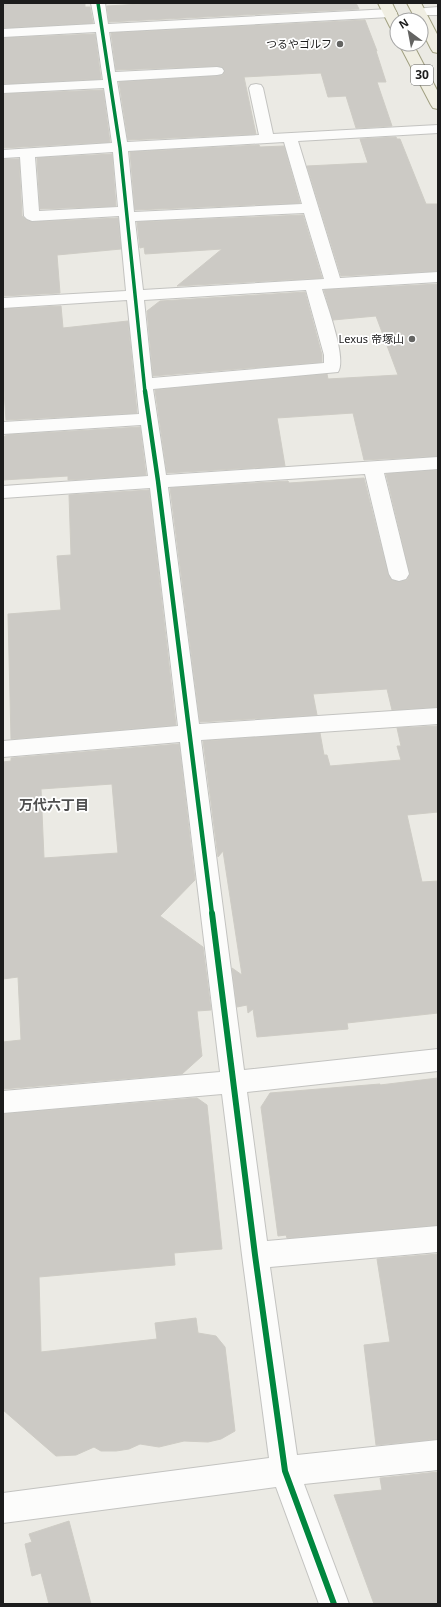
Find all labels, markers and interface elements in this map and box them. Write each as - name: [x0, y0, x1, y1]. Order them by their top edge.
- north arrow: [389, 12, 429, 52]
- text: N: [396, 14, 411, 32]
- place label: つるやゴルフ: [266, 36, 332, 51]
- marker: つるやゴルフ: [335, 39, 345, 49]
- road number: 30: [411, 65, 433, 85]
- place label: Lexus 帝塚山: [339, 331, 404, 346]
- marker: Lexus 帝塚山: [407, 334, 417, 344]
- district label: 万代六丁目: [19, 795, 89, 814]

